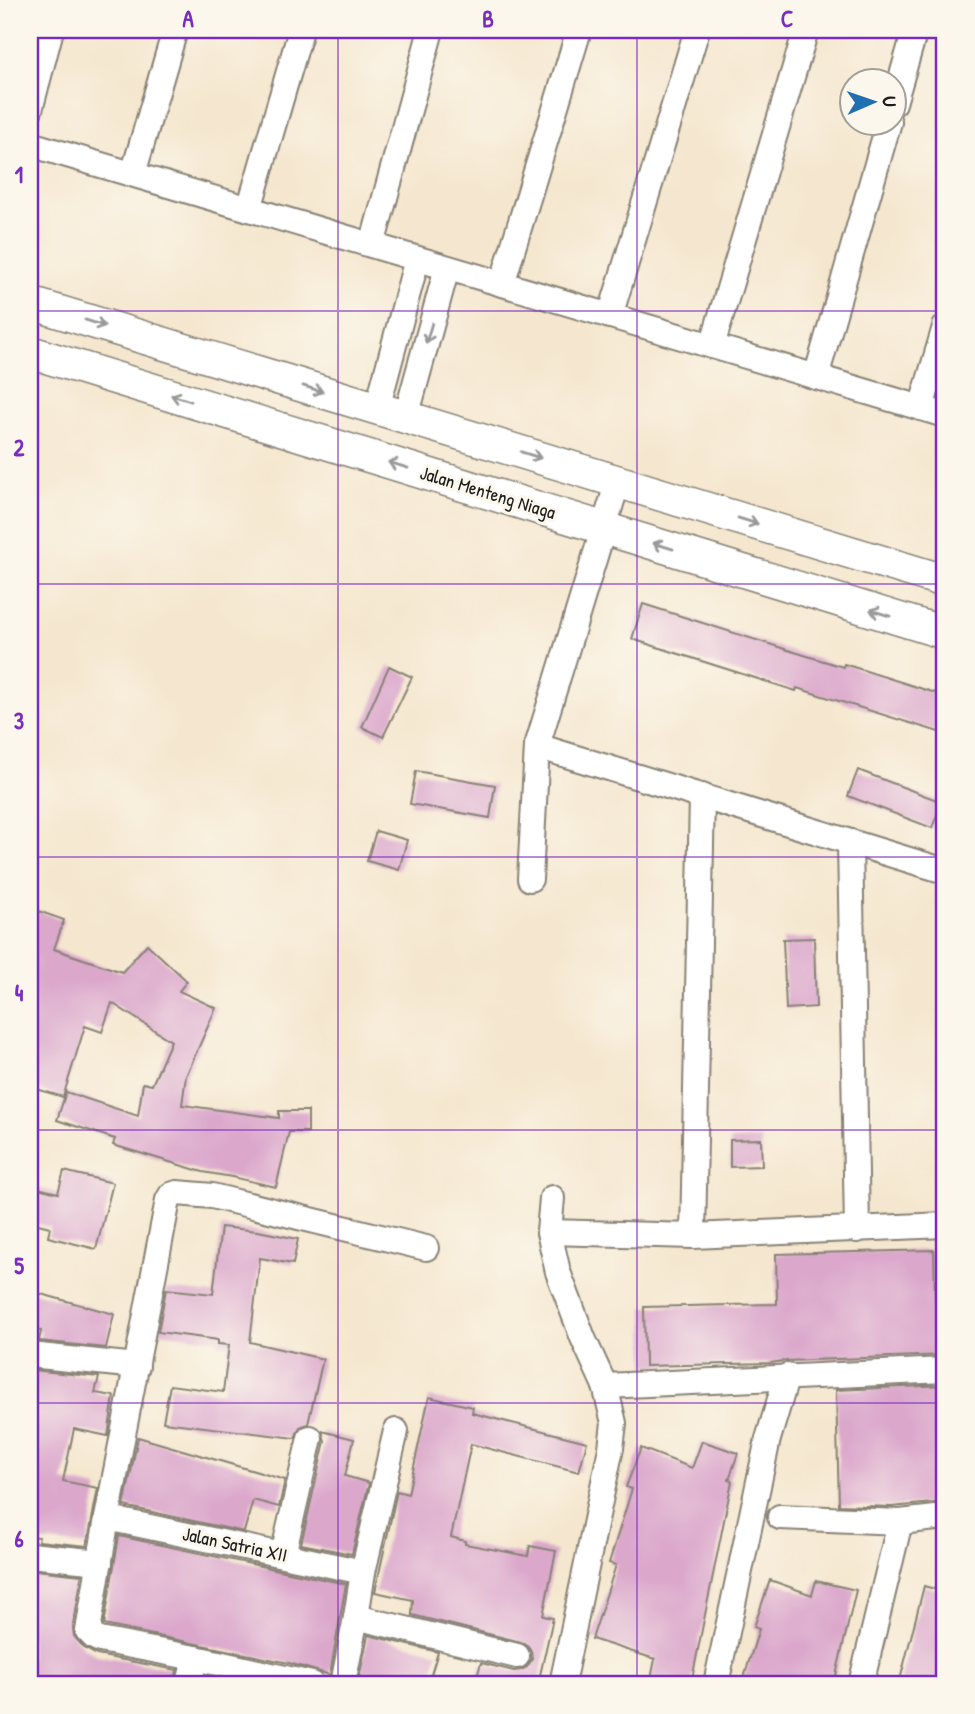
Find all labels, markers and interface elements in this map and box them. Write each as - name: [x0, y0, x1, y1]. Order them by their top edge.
- text: A: [182, 3, 194, 34]
- text: B: [482, 3, 494, 34]
- text: C: [781, 3, 793, 34]
- north arrow: [838, 66, 908, 136]
- text: U: [877, 96, 903, 108]
- text: 1: [15, 159, 23, 190]
- one-way arrow: [84, 318, 106, 331]
- one-way arrow: [421, 322, 434, 344]
- one-way arrow: [301, 384, 323, 397]
- one-way arrow: [170, 391, 192, 404]
- text: 2: [14, 432, 25, 463]
- one-way arrow: [519, 449, 541, 462]
- one-way arrow: [388, 457, 410, 470]
- street label: Jalan Menteng Niaga: [417, 459, 560, 525]
- one-way arrow: [737, 515, 759, 528]
- one-way arrow: [652, 539, 674, 552]
- one-way arrow: [869, 606, 891, 619]
- text: 3: [14, 705, 24, 736]
- text: 4: [15, 977, 24, 1008]
- text: 5: [14, 1250, 24, 1281]
- street label: Jalan Satria XII: [180, 1520, 290, 1568]
- text: 6: [14, 1523, 24, 1554]

